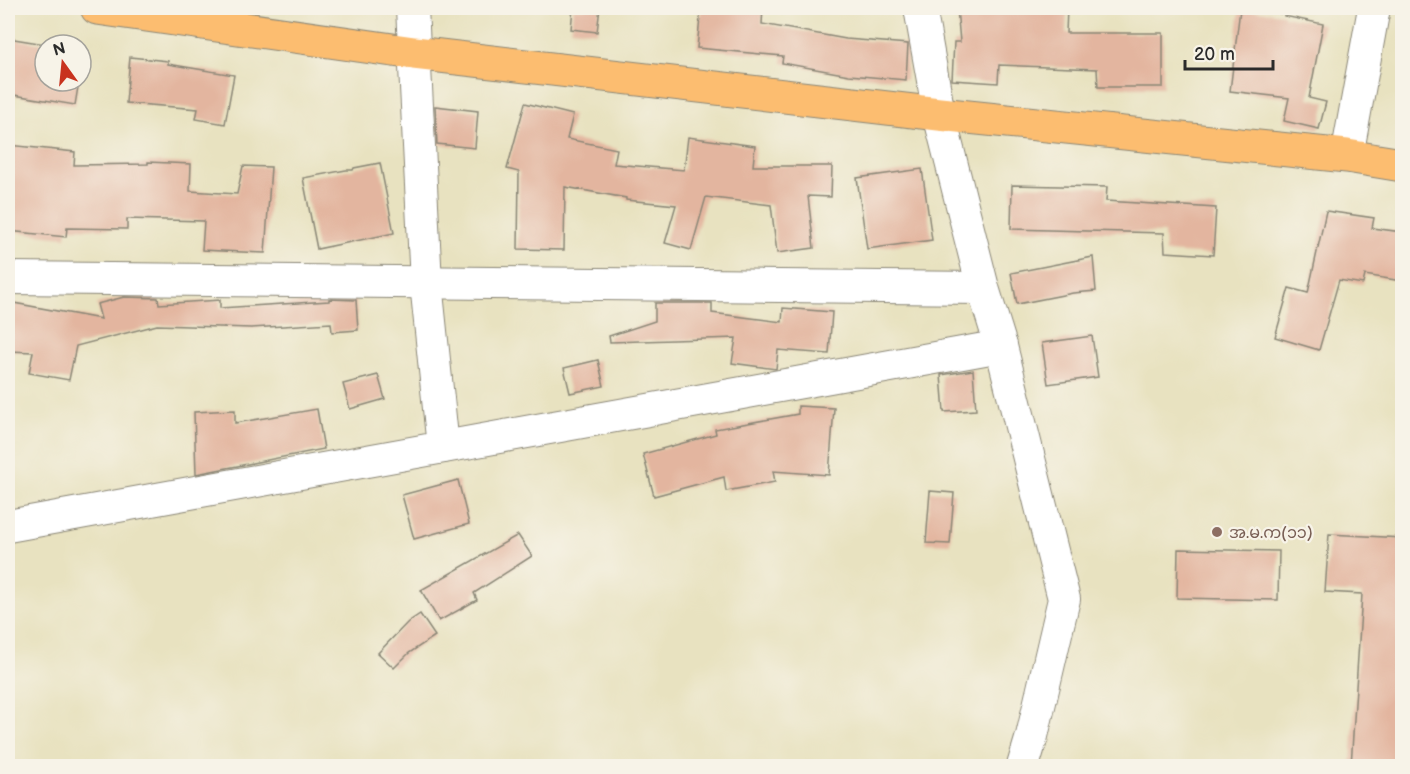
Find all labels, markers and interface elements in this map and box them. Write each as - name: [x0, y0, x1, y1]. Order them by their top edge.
- north arrow: [33, 33, 93, 93]
- scale bar: [1185, 33, 1274, 71]
- text: N: [51, 39, 68, 61]
- text: 20 m: [1194, 44, 1235, 65]
- place label: အ.မ.က(၁၁): [1229, 524, 1313, 543]
- marker: အ.မ.က(၁၁): [1210, 525, 1224, 539]

